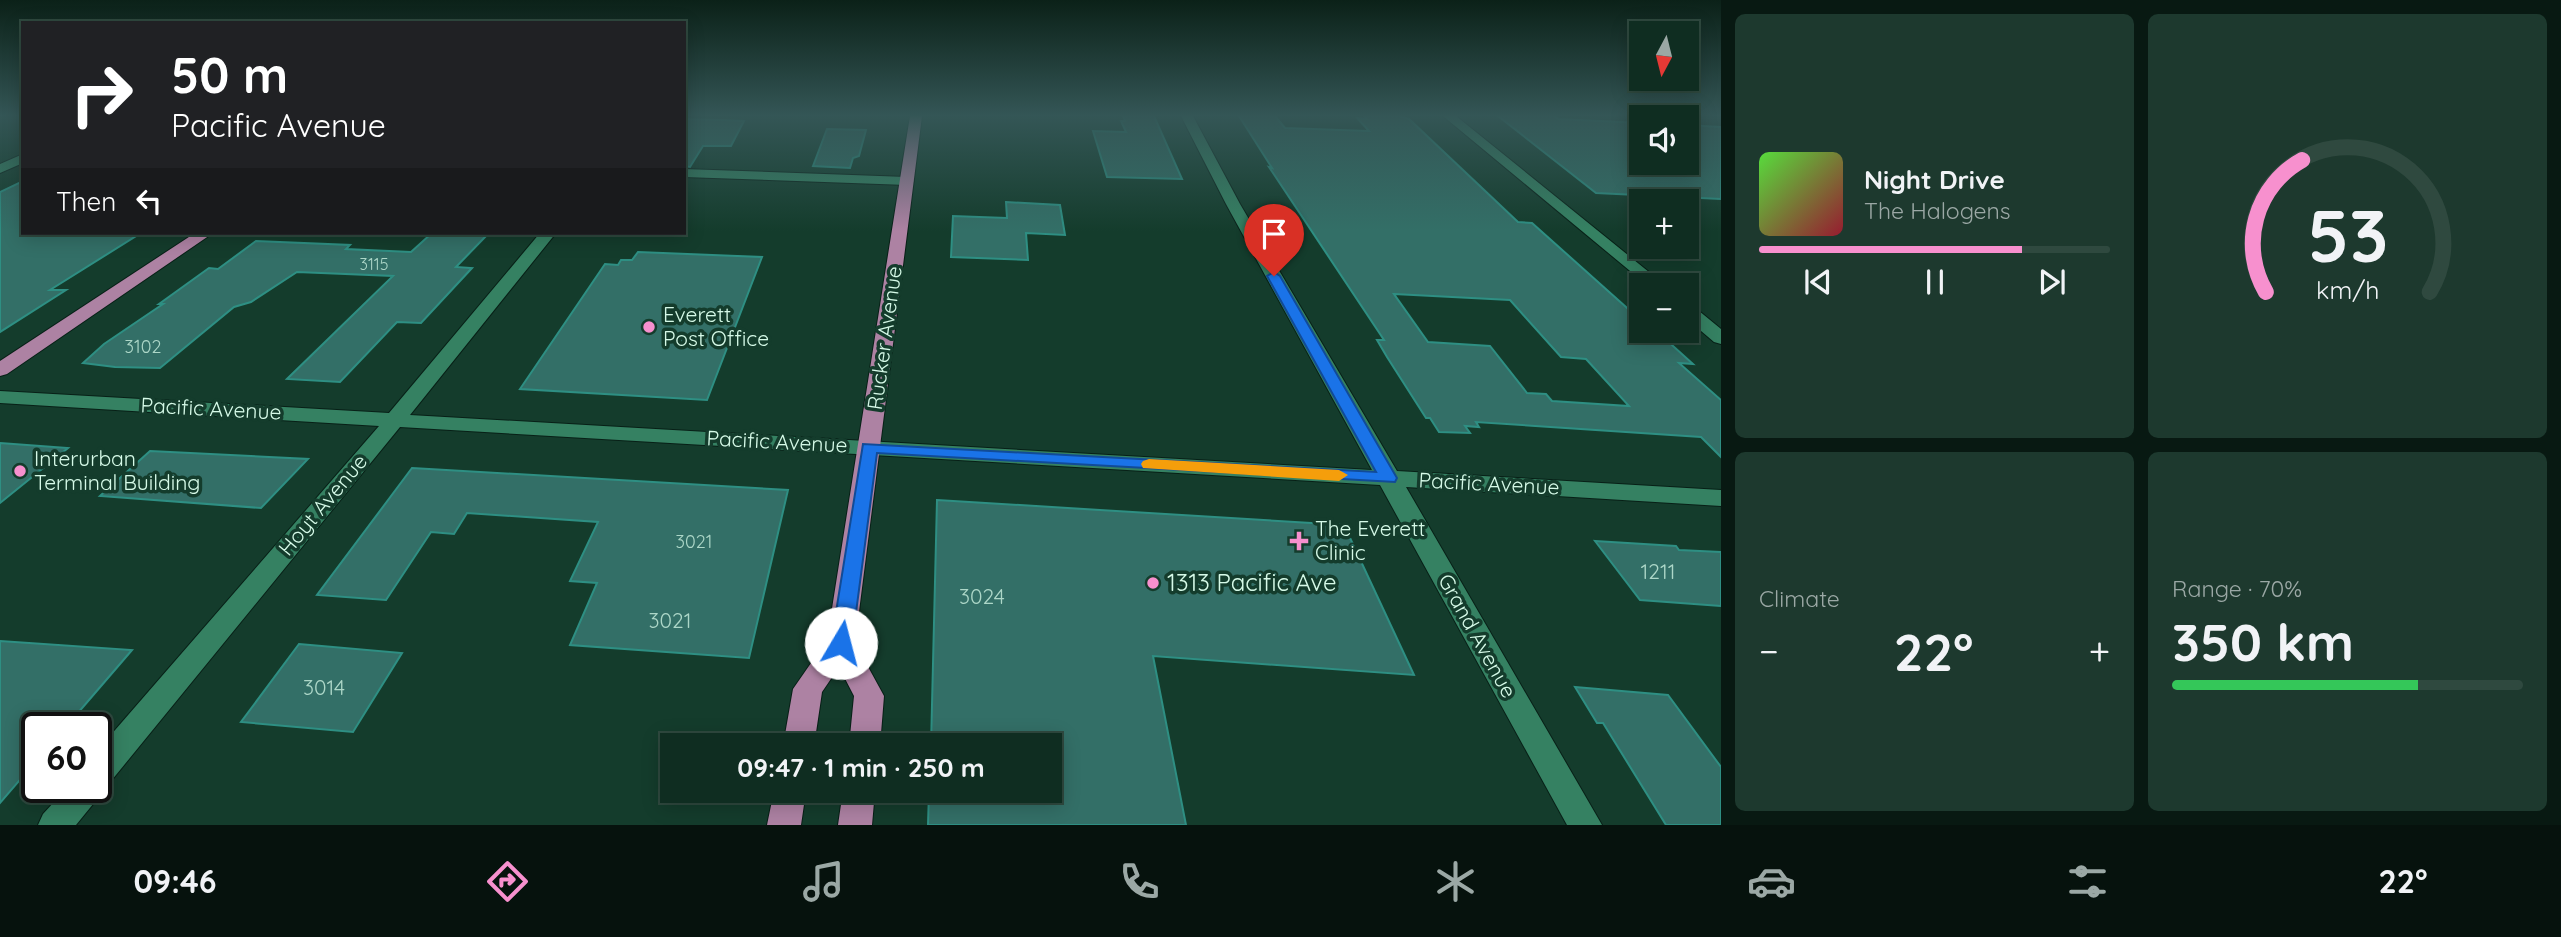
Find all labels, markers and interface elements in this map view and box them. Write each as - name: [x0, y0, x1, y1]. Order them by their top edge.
- north arrow: [1629, 21, 1699, 91]
- map controls: [1629, 21, 1699, 343]
- text: 50 m: [171, 44, 288, 105]
- icon: right: [56, 49, 147, 140]
- text: Pacific Avenue: [171, 105, 386, 145]
- button: sound: [1629, 105, 1699, 175]
- text: Night Drive: [1864, 163, 2005, 196]
- icon: left: [130, 182, 168, 220]
- text: Then: [56, 185, 116, 218]
- button: +: [1629, 189, 1699, 259]
- text: 53: [2307, 190, 2388, 281]
- text: The Halogens: [1864, 196, 2011, 225]
- pin: [1244, 204, 1304, 276]
- icon: arrive: [1255, 215, 1293, 253]
- house number: 3115: [360, 254, 388, 274]
- icon: previous: [1799, 263, 1837, 301]
- icon: pause: [1916, 263, 1954, 301]
- icon: next: [2033, 263, 2071, 301]
- street label: Rucker Avenue: [861, 264, 907, 411]
- button: −: [1629, 273, 1699, 343]
- text: km/h: [2316, 274, 2379, 305]
- place label: Everett Post Office: [663, 301, 769, 351]
- marker: Everett Post Office: [641, 319, 657, 335]
- house number: 3102: [125, 335, 161, 358]
- street label: Pacific Avenue: [140, 391, 282, 425]
- street label: Pacific Avenue: [706, 424, 848, 458]
- place label: Interurban Terminal Building: [34, 445, 200, 495]
- street label: Hoyt Avenue: [272, 448, 372, 560]
- marker: Interurban Terminal Building: [12, 463, 28, 479]
- street label: Pacific Avenue: [1418, 466, 1560, 500]
- place label: The Everett Clinic: [1315, 515, 1425, 565]
- house number: 3021: [676, 530, 712, 553]
- marker: The Everett Clinic: [1289, 531, 1309, 551]
- house number: 1211: [1641, 558, 1675, 584]
- place label: 1313 Pacific Ave: [1167, 567, 1337, 597]
- street label: Grand Avenue: [1433, 569, 1523, 702]
- text: Range · 70%: [2172, 574, 2302, 603]
- marker: 1313 Pacific Ave: [1145, 575, 1161, 591]
- house number: 3024: [959, 583, 1005, 609]
- text: Climate: [1759, 584, 1840, 613]
- position arrow: [804, 606, 878, 680]
- house number: 3021: [649, 607, 691, 633]
- text: 350 km: [2172, 609, 2354, 674]
- text: 22°: [1894, 619, 1973, 684]
- text: −: [1759, 627, 1779, 675]
- text: +: [2089, 627, 2110, 675]
- house number: 3014: [303, 674, 345, 700]
- speed limit sign: 60: [21, 712, 112, 803]
- text: 09:47 · 1 min · 250 m: [737, 751, 985, 784]
- icon: directions: [483, 857, 532, 906]
- icon: music: [799, 857, 848, 906]
- icon: phone: [1115, 857, 1164, 906]
- icon: climate: [1431, 857, 1480, 906]
- icon: car: [1747, 857, 1796, 906]
- icon: filters: [2063, 857, 2112, 906]
- text: 09:46: [133, 861, 217, 901]
- text: 22°: [2379, 861, 2428, 901]

